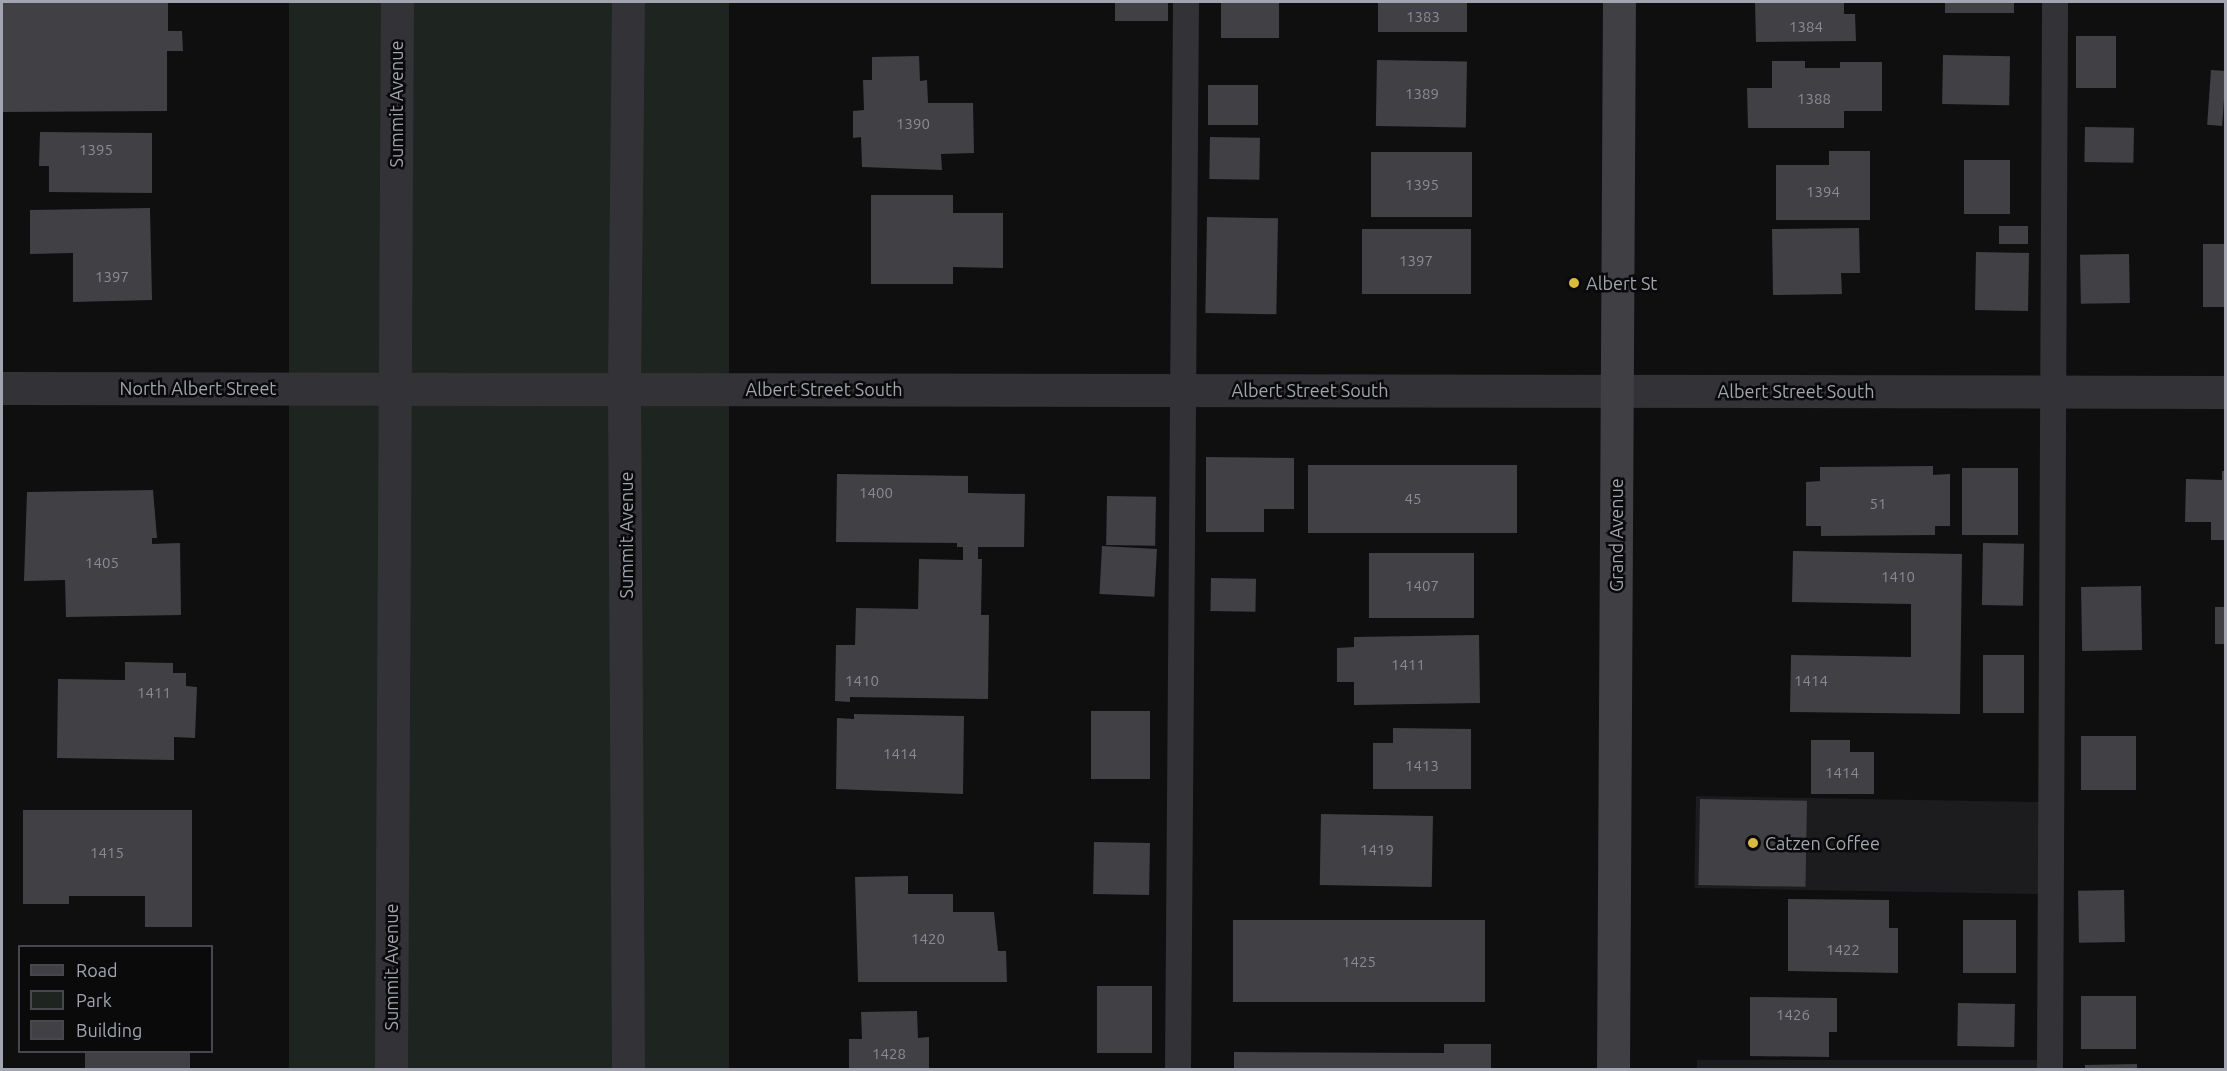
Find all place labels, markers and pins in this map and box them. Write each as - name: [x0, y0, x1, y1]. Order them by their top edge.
- place label: Albert St: [1586, 272, 1657, 294]
- marker: Albert St: [1567, 276, 1581, 290]
- place label: Catzen Coffee: [1765, 832, 1880, 854]
- marker: Catzen Coffee: [1746, 836, 1760, 850]

